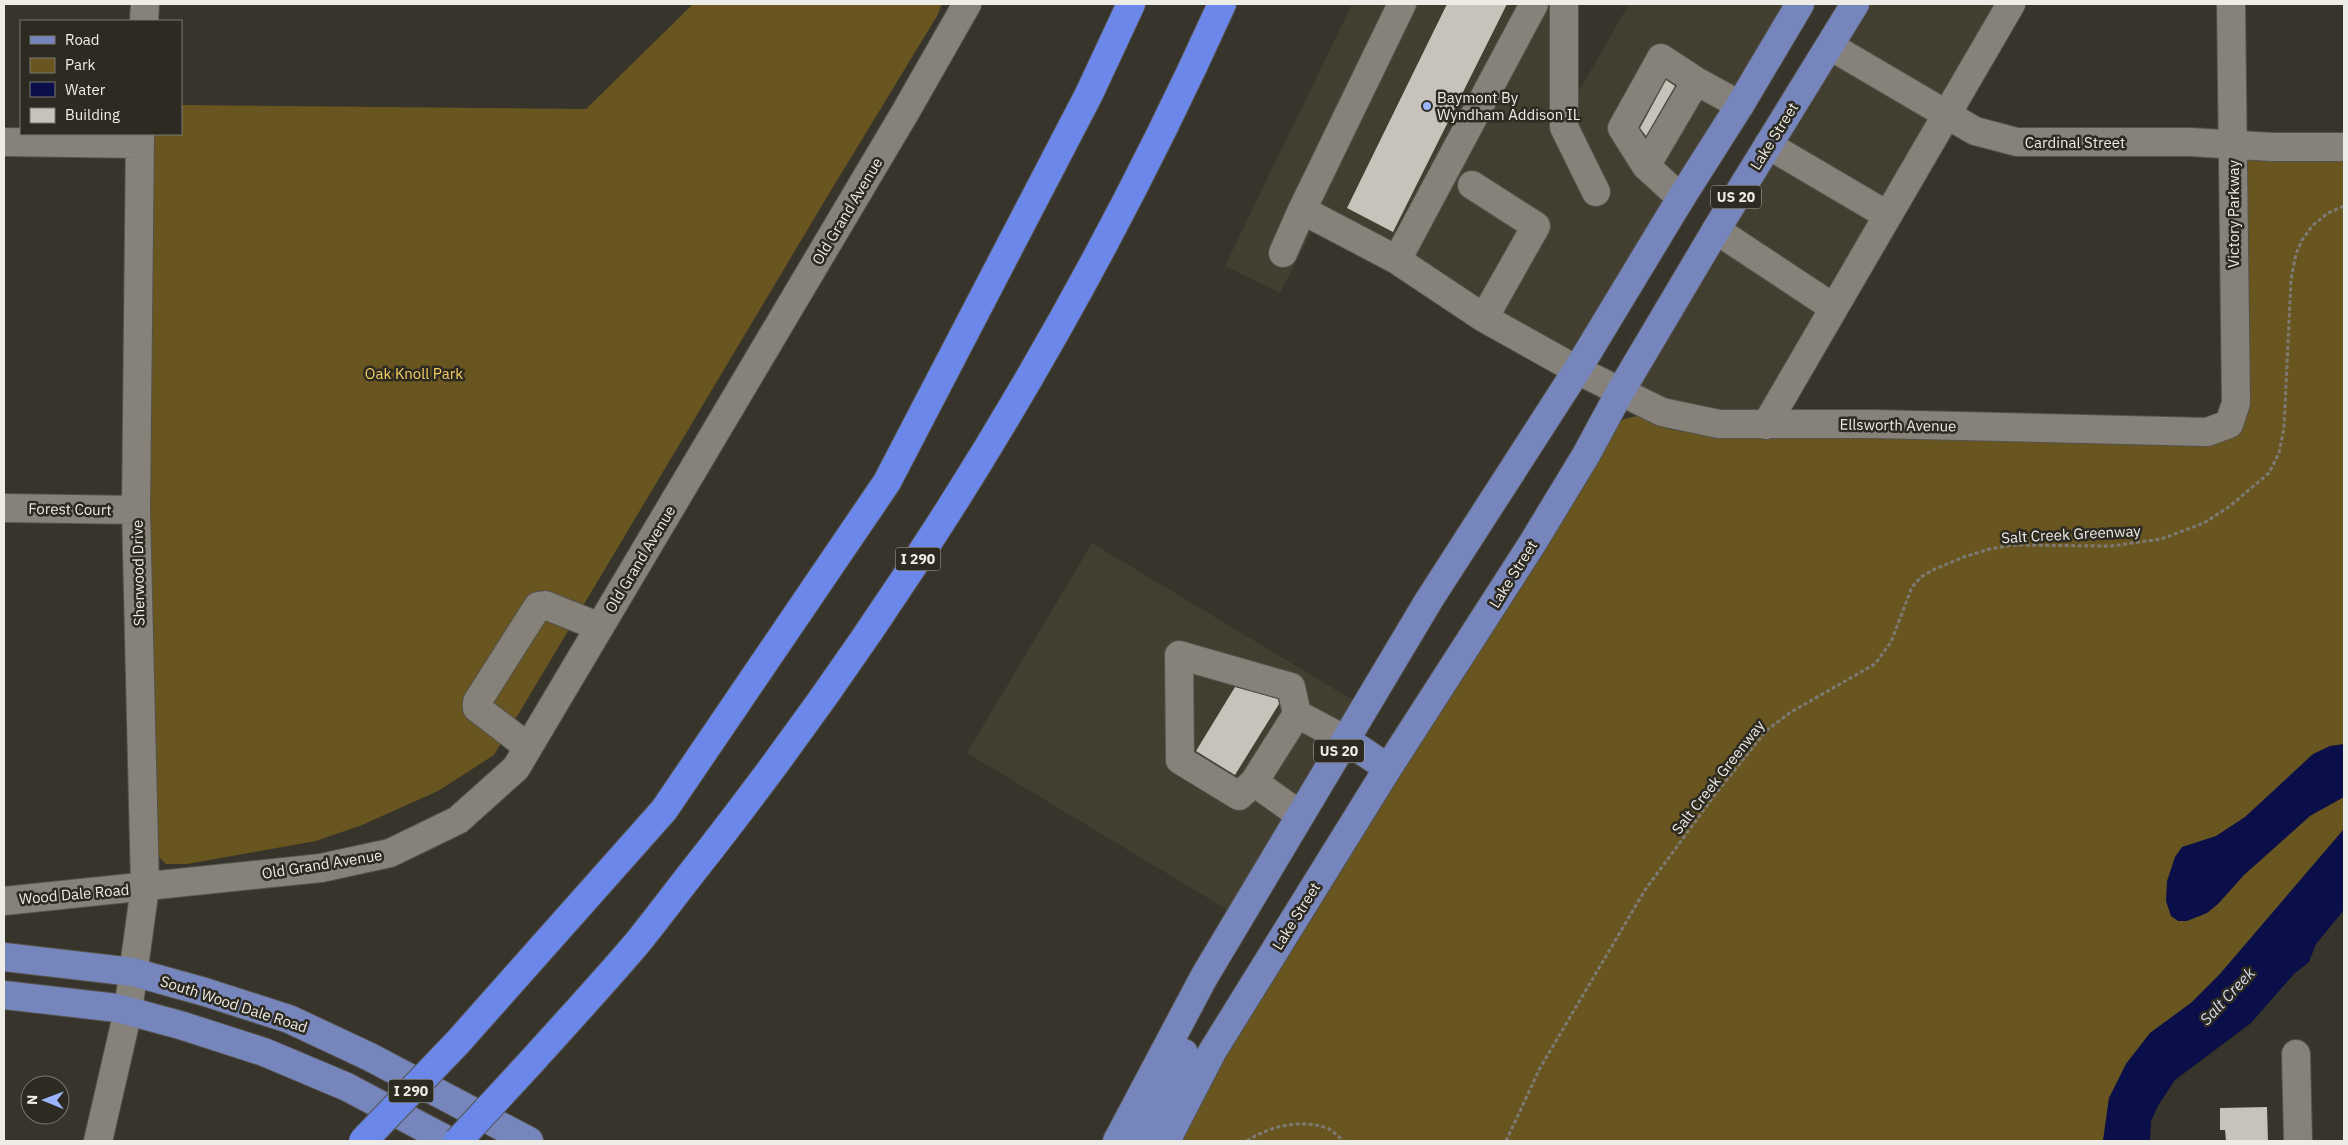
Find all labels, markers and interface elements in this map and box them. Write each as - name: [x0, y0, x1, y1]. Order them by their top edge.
- legend: [20, 20, 182, 135]
- text: Road: [65, 30, 100, 49]
- text: Park: [65, 55, 95, 74]
- text: Water: [65, 80, 106, 99]
- place label: Baymont By Wyndham Addison IL: [1437, 88, 1581, 124]
- street label: Lake Street: [1746, 99, 1802, 173]
- marker: Baymont By Wyndham Addison IL: [1421, 100, 1433, 112]
- text: Building: [65, 105, 120, 124]
- street label: Cardinal Street: [2025, 133, 2125, 152]
- street label: Old Grand Avenue: [808, 154, 886, 268]
- street label: Victory Parkway: [2224, 160, 2243, 268]
- road number: US 20: [1711, 186, 1761, 208]
- park label: Oak Knoll Park: [365, 364, 463, 383]
- street label: Ellsworth Avenue: [1839, 414, 1957, 436]
- street label: Forest Court: [28, 499, 112, 519]
- street label: Old Grand Avenue: [601, 502, 679, 616]
- street label: Sherwood Drive: [128, 520, 148, 626]
- street label: Salt Creek Greenway: [2001, 521, 2142, 547]
- street label: Lake Street: [1485, 537, 1541, 611]
- road number: I 290: [896, 548, 940, 570]
- street label: Salt Creek Greenway: [1667, 716, 1769, 838]
- road number: US 20: [1314, 739, 1364, 762]
- street label: Old Grand Avenue: [260, 845, 384, 883]
- street label: Lake Street: [1268, 879, 1324, 953]
- street label: Wood Dale Road: [18, 880, 130, 908]
- water label: Salt Creek: [2195, 962, 2259, 1029]
- street label: South Wood Dale Road: [158, 971, 310, 1037]
- north arrow: [20, 1075, 70, 1125]
- road number: I 290: [388, 1080, 434, 1102]
- text: N: [23, 1095, 41, 1105]

